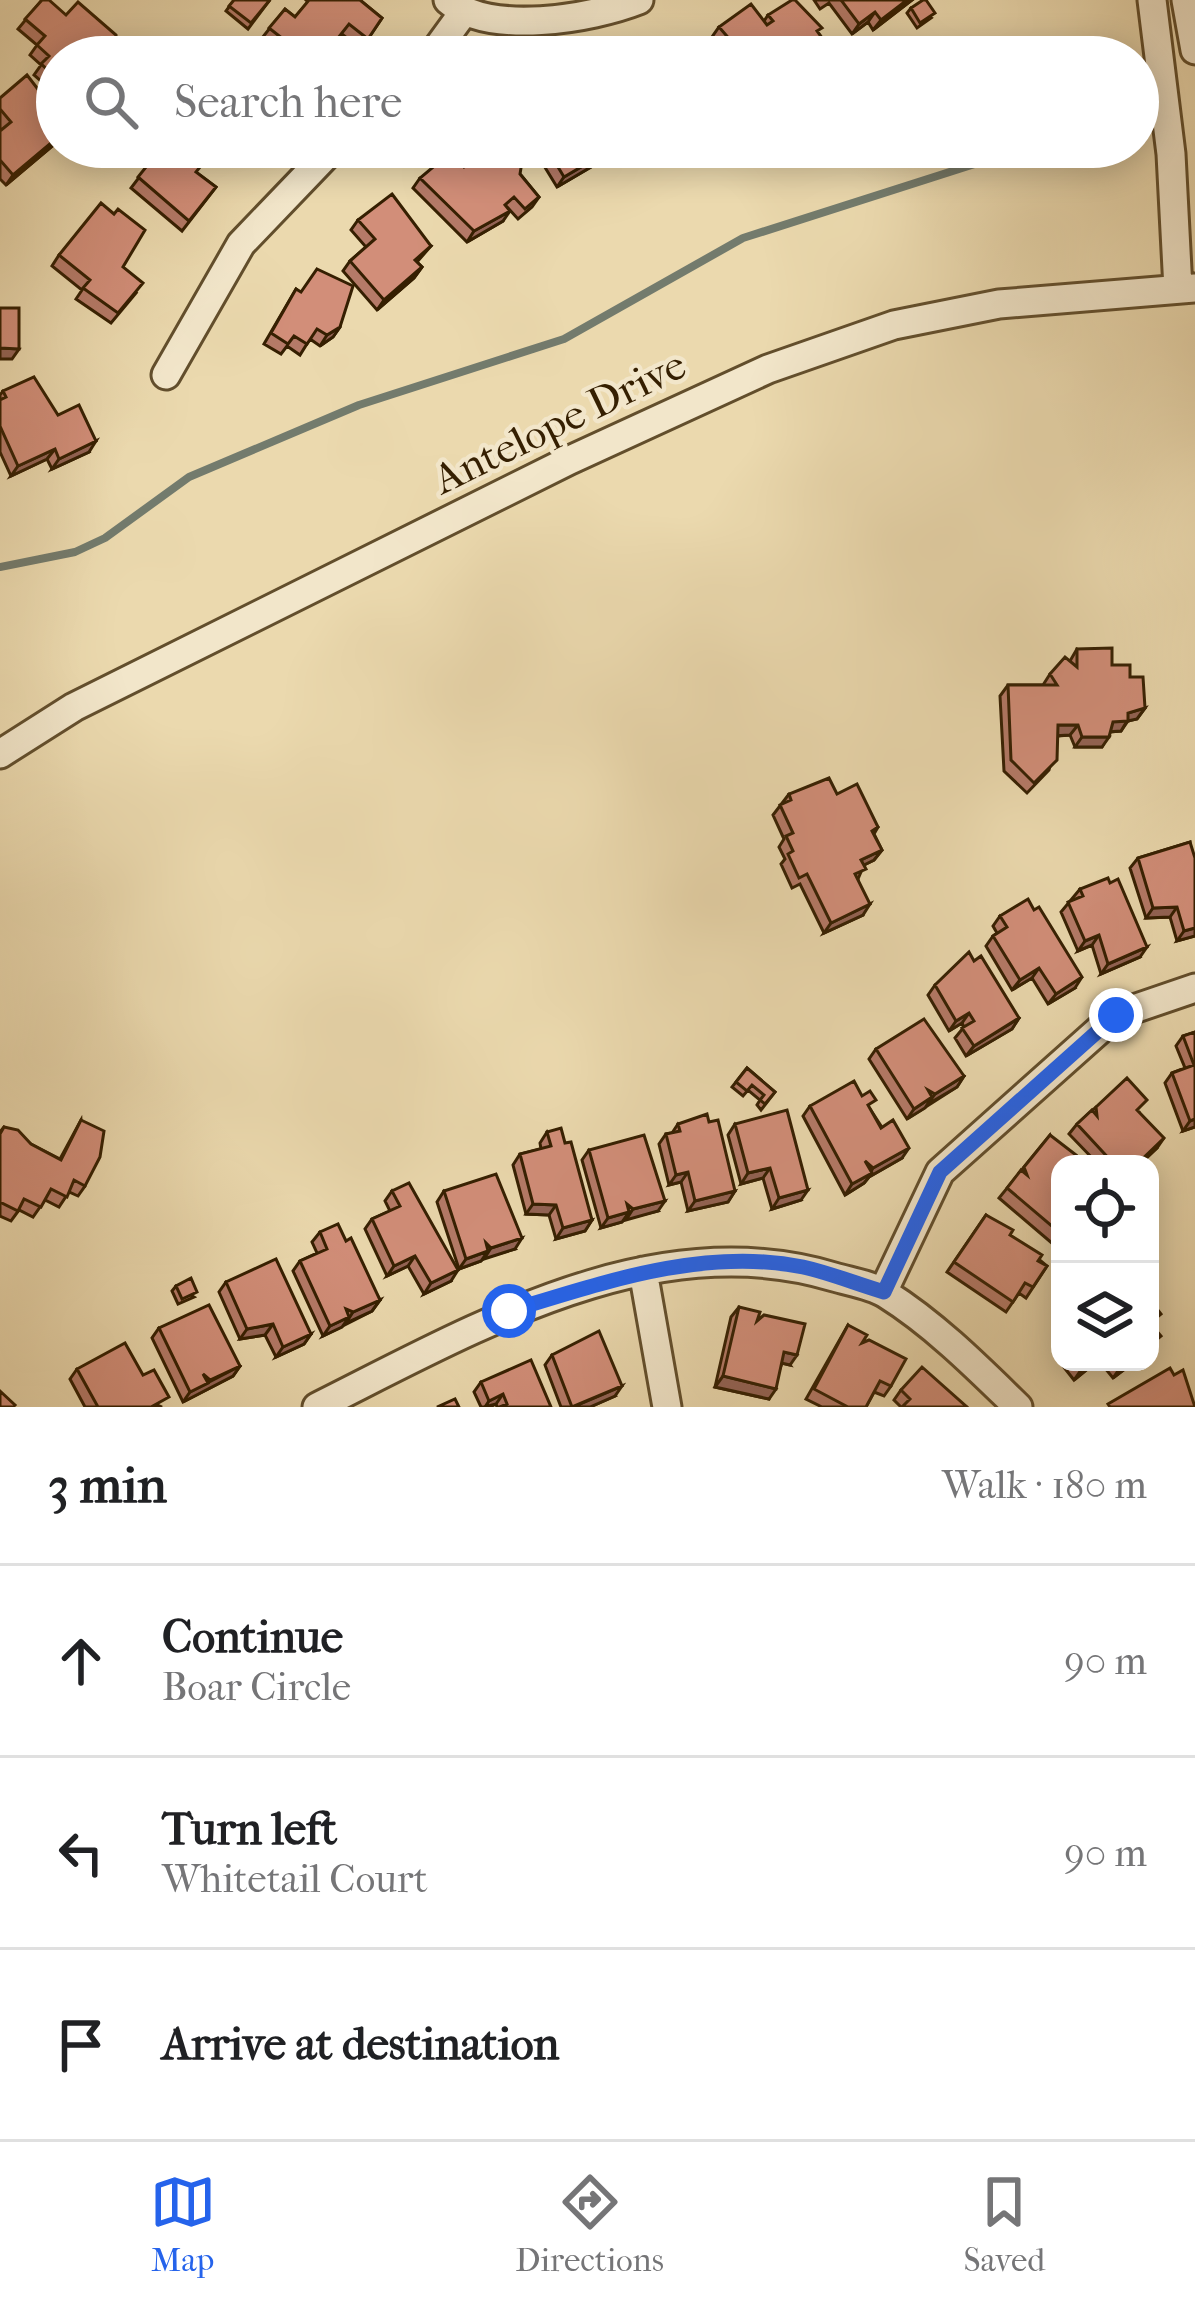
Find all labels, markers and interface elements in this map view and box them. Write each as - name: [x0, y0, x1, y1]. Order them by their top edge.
- search box: [36, 36, 1159, 168]
- icon: search: [78, 69, 144, 135]
- text: Search here: [174, 76, 402, 129]
- street label: Antelope Drive: [424, 340, 694, 505]
- route end: [1089, 988, 1143, 1042]
- map controls: [1051, 1155, 1159, 1371]
- button: locate: [1051, 1155, 1159, 1263]
- button: layers: [1051, 1263, 1159, 1371]
- route start: [482, 1284, 536, 1338]
- text: 3 min: [48, 1455, 167, 1515]
- text: Walk · 180 m: [942, 1462, 1147, 1508]
- text: Continue: [162, 1611, 343, 1664]
- icon: ahead: [48, 1628, 114, 1694]
- text: 90 m: [1064, 1638, 1147, 1684]
- text: Boar Circle: [162, 1664, 351, 1710]
- text: Turn left: [162, 1803, 337, 1856]
- icon: left: [48, 1820, 114, 1886]
- text: 90 m: [1064, 1830, 1147, 1876]
- text: Whitetail Court: [162, 1856, 428, 1902]
- icon: arrive: [48, 2012, 114, 2078]
- text: Arrive at destination: [162, 2018, 559, 2071]
- tab: Map: [150, 2169, 216, 2280]
- tab: Directions: [515, 2169, 664, 2280]
- tab: Saved: [963, 2169, 1045, 2280]

